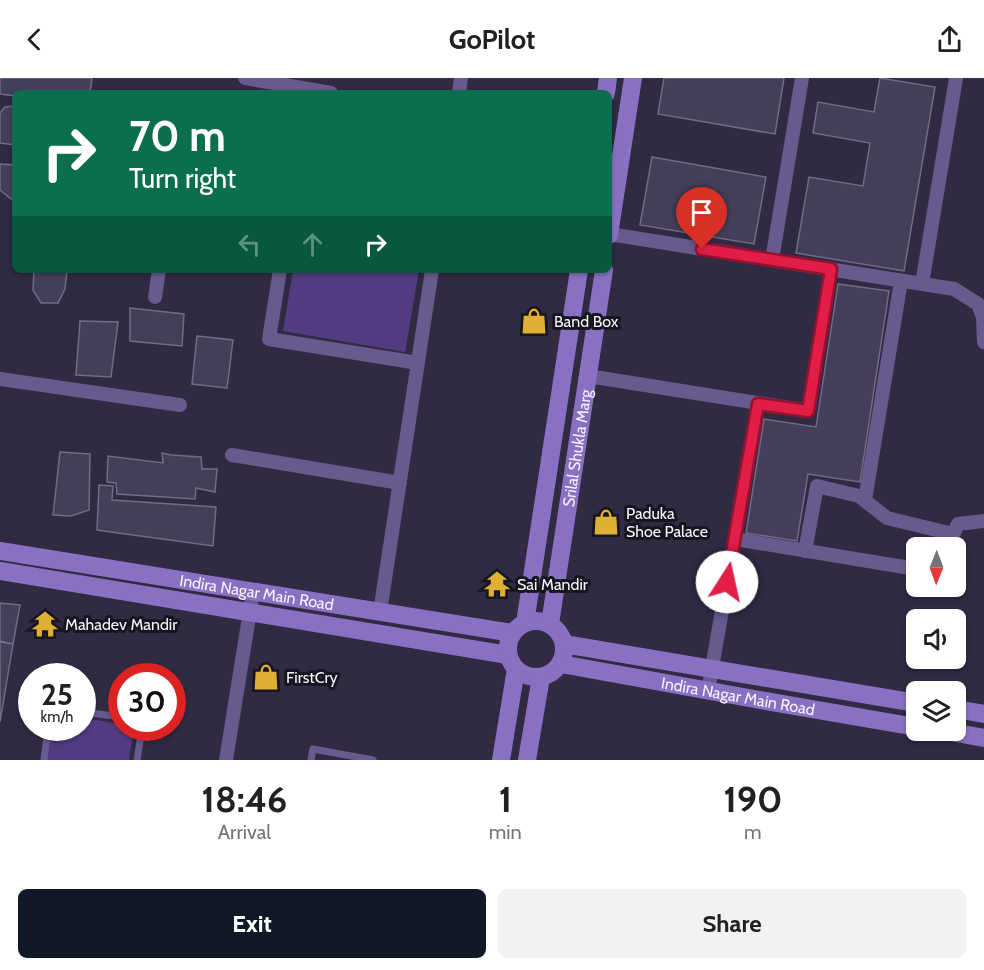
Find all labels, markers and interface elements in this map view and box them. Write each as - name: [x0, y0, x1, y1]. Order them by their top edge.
- icon: back: [18, 23, 51, 56]
- text: GoPilot: [449, 23, 535, 56]
- icon: share: [933, 23, 966, 56]
- text: 70 m: [129, 110, 226, 162]
- icon: right: [30, 114, 108, 192]
- text: Turn right: [129, 162, 236, 195]
- pin: [676, 187, 727, 249]
- icon: arrive: [685, 196, 718, 229]
- icon: left: [233, 228, 266, 261]
- icon: ahead: [296, 228, 329, 261]
- icon: right: [359, 228, 392, 261]
- shop icon: Band Box: [519, 306, 549, 336]
- place label: Band Box: [554, 312, 619, 331]
- street label: Srilal Shukla Marg: [559, 387, 596, 508]
- place label: Paduka Shoe Palace: [626, 504, 708, 541]
- shop icon: Paduka Shoe Palace: [591, 507, 621, 537]
- north arrow: [906, 537, 966, 597]
- map controls: [906, 537, 966, 741]
- position arrow: [695, 550, 759, 614]
- temple icon: Sai Mandir: [482, 569, 512, 599]
- street label: Indira Nagar Main Road: [178, 571, 335, 614]
- place label: Sai Mandir: [517, 575, 589, 594]
- temple icon: Mahadev Mandir: [30, 609, 60, 639]
- button: sound: [906, 609, 966, 669]
- place label: Mahadev Mandir: [65, 615, 178, 634]
- shop icon: FirstCry: [251, 662, 281, 692]
- speed limit sign: 30: [108, 663, 186, 741]
- place label: FirstCry: [286, 668, 338, 687]
- street label: Indira Nagar Main Road: [660, 673, 816, 719]
- text: 25: [41, 676, 73, 713]
- button: layers: [906, 681, 966, 741]
- text: km/h: [41, 708, 73, 726]
- text: 18:46: [202, 777, 287, 821]
- text: 1: [499, 777, 512, 821]
- text: 190: [723, 777, 782, 821]
- text: Arrival: [218, 820, 271, 844]
- text: min: [489, 820, 522, 844]
- text: m: [744, 820, 762, 844]
- button: Exit: [18, 889, 486, 958]
- button: Share: [498, 889, 966, 958]

